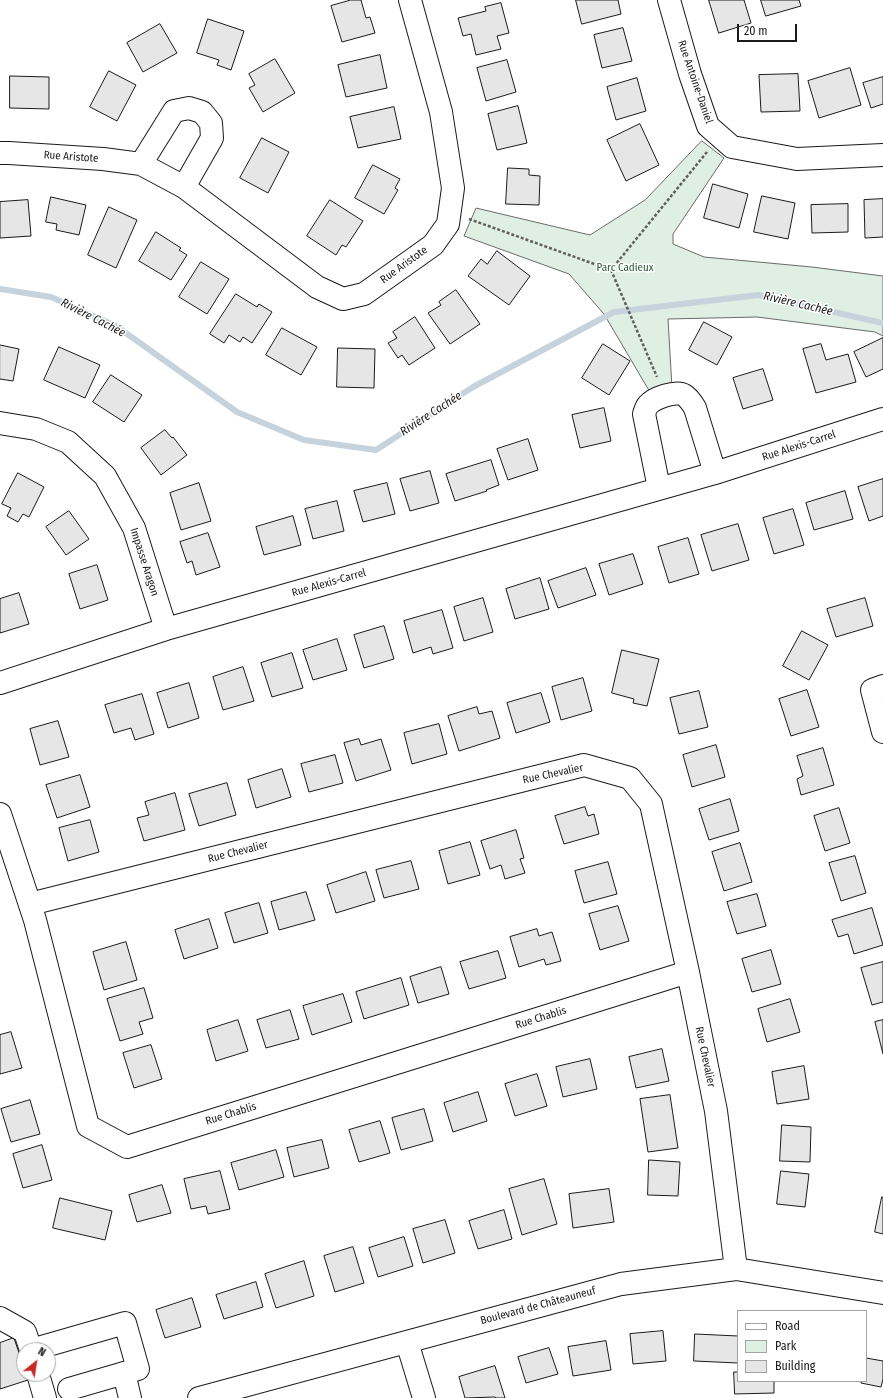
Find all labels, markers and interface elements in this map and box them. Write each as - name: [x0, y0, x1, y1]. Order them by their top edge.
- scale bar: [739, 16, 799, 42]
- text: 20 m: [744, 24, 768, 38]
- street label: Rue Antoine-Daniel: [675, 39, 715, 125]
- street label: Rue Aristote: [43, 148, 99, 166]
- street label: Rue Aristote: [378, 244, 430, 286]
- park label: Parc Cadieux: [597, 261, 653, 275]
- water label: Rivière Cachée: [762, 289, 834, 319]
- water label: Rivière Cachée: [58, 296, 128, 340]
- water label: Rivière Cachée: [397, 389, 465, 439]
- street label: Rue Alexis-Carrel: [761, 428, 837, 464]
- street label: Impasse Aragon: [127, 526, 161, 598]
- street label: Rue Alexis-Carrel: [290, 566, 368, 600]
- street label: Rue Chevalier: [522, 761, 584, 787]
- street label: Rue Chevalier: [207, 838, 269, 866]
- street label: Rue Chablis: [514, 1004, 568, 1032]
- street label: Rue Chevalier: [692, 1026, 718, 1088]
- street label: Rue Chablis: [204, 1100, 258, 1128]
- street label: Boulevard de Châteauneuf: [479, 1284, 597, 1328]
- legend: [737, 1310, 867, 1382]
- text: Road: [775, 1319, 800, 1333]
- text: Park: [775, 1339, 796, 1353]
- north arrow: [16, 1342, 56, 1382]
- text: N: [36, 1345, 48, 1359]
- text: Building: [775, 1359, 815, 1373]

